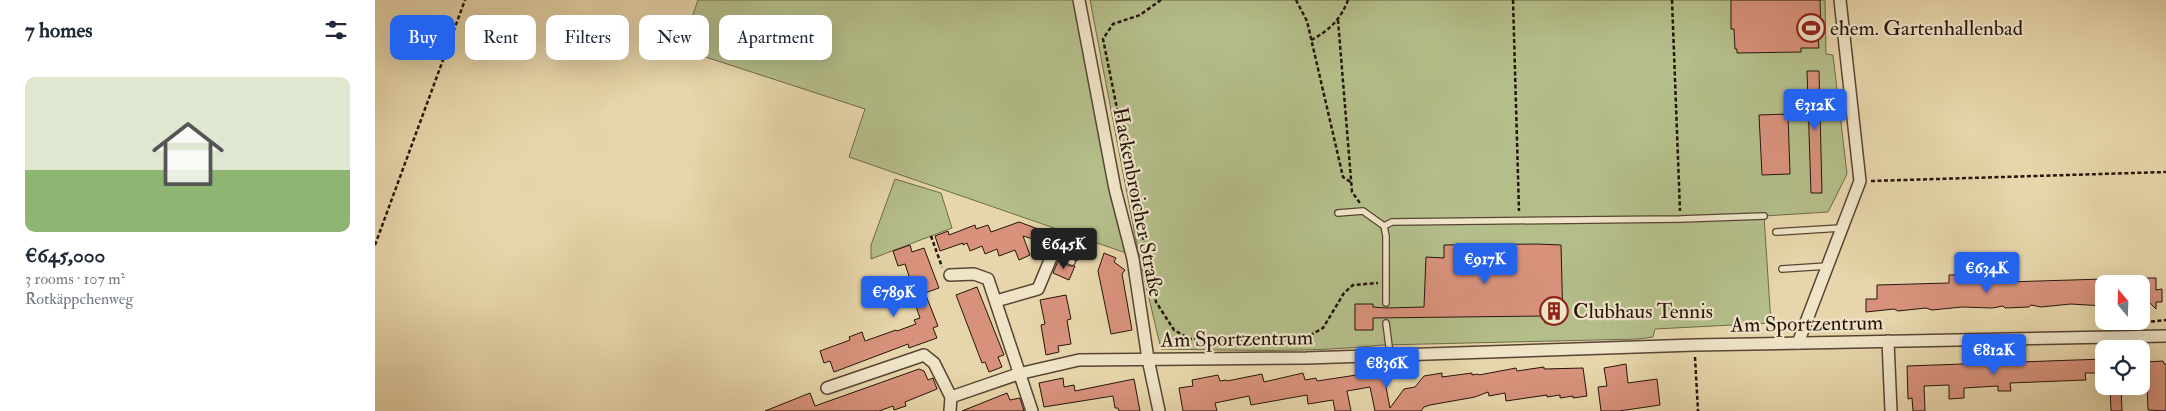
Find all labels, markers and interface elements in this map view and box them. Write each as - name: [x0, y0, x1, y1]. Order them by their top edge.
- sports icon: ehem. Gartenhallenbad: [1796, 13, 1826, 43]
- chip: Buy: [390, 15, 455, 60]
- chip: Rent: [465, 15, 536, 60]
- chip: Filters: [546, 15, 629, 60]
- chip: New: [639, 15, 709, 60]
- chip: Apartment: [719, 15, 832, 60]
- place label: ehem. Gartenhallenbad: [1830, 15, 2024, 42]
- icon: filters: [322, 16, 350, 44]
- text: 7 homes: [25, 17, 92, 44]
- pin: €312K: [1780, 88, 1850, 131]
- text: €312K: [1795, 95, 1835, 115]
- street label: Hackenbroicher Straße: [1106, 105, 1170, 299]
- icon: home: [143, 109, 233, 199]
- pin: €645K: [1029, 228, 1099, 270]
- text: €645K: [1042, 234, 1086, 254]
- text: €645,000: [25, 242, 105, 269]
- pin: €917K: [1450, 242, 1520, 285]
- text: €917K: [1464, 249, 1506, 269]
- pin: €634K: [1952, 252, 2022, 294]
- text: €634K: [1965, 258, 2009, 278]
- text: 3 rooms · 107 m²: [25, 269, 125, 289]
- north arrow: [2095, 275, 2150, 330]
- map controls: [2095, 275, 2150, 395]
- pin: €789K: [859, 276, 929, 318]
- text: €789K: [872, 282, 916, 302]
- text: Rotkäppchenweg: [25, 289, 133, 309]
- building icon: Clubhaus Tennis: [1539, 296, 1569, 326]
- place label: Clubhaus Tennis: [1573, 298, 1713, 325]
- street label: Am Sportzentrum: [1730, 309, 1883, 339]
- street label: Am Sportzentrum: [1160, 324, 1313, 354]
- pin: €812K: [1959, 334, 2029, 376]
- text: €812K: [1973, 340, 2015, 360]
- button: locate: [2095, 340, 2150, 395]
- pin: €836K: [1352, 346, 1422, 389]
- text: €836K: [1366, 353, 1408, 373]

